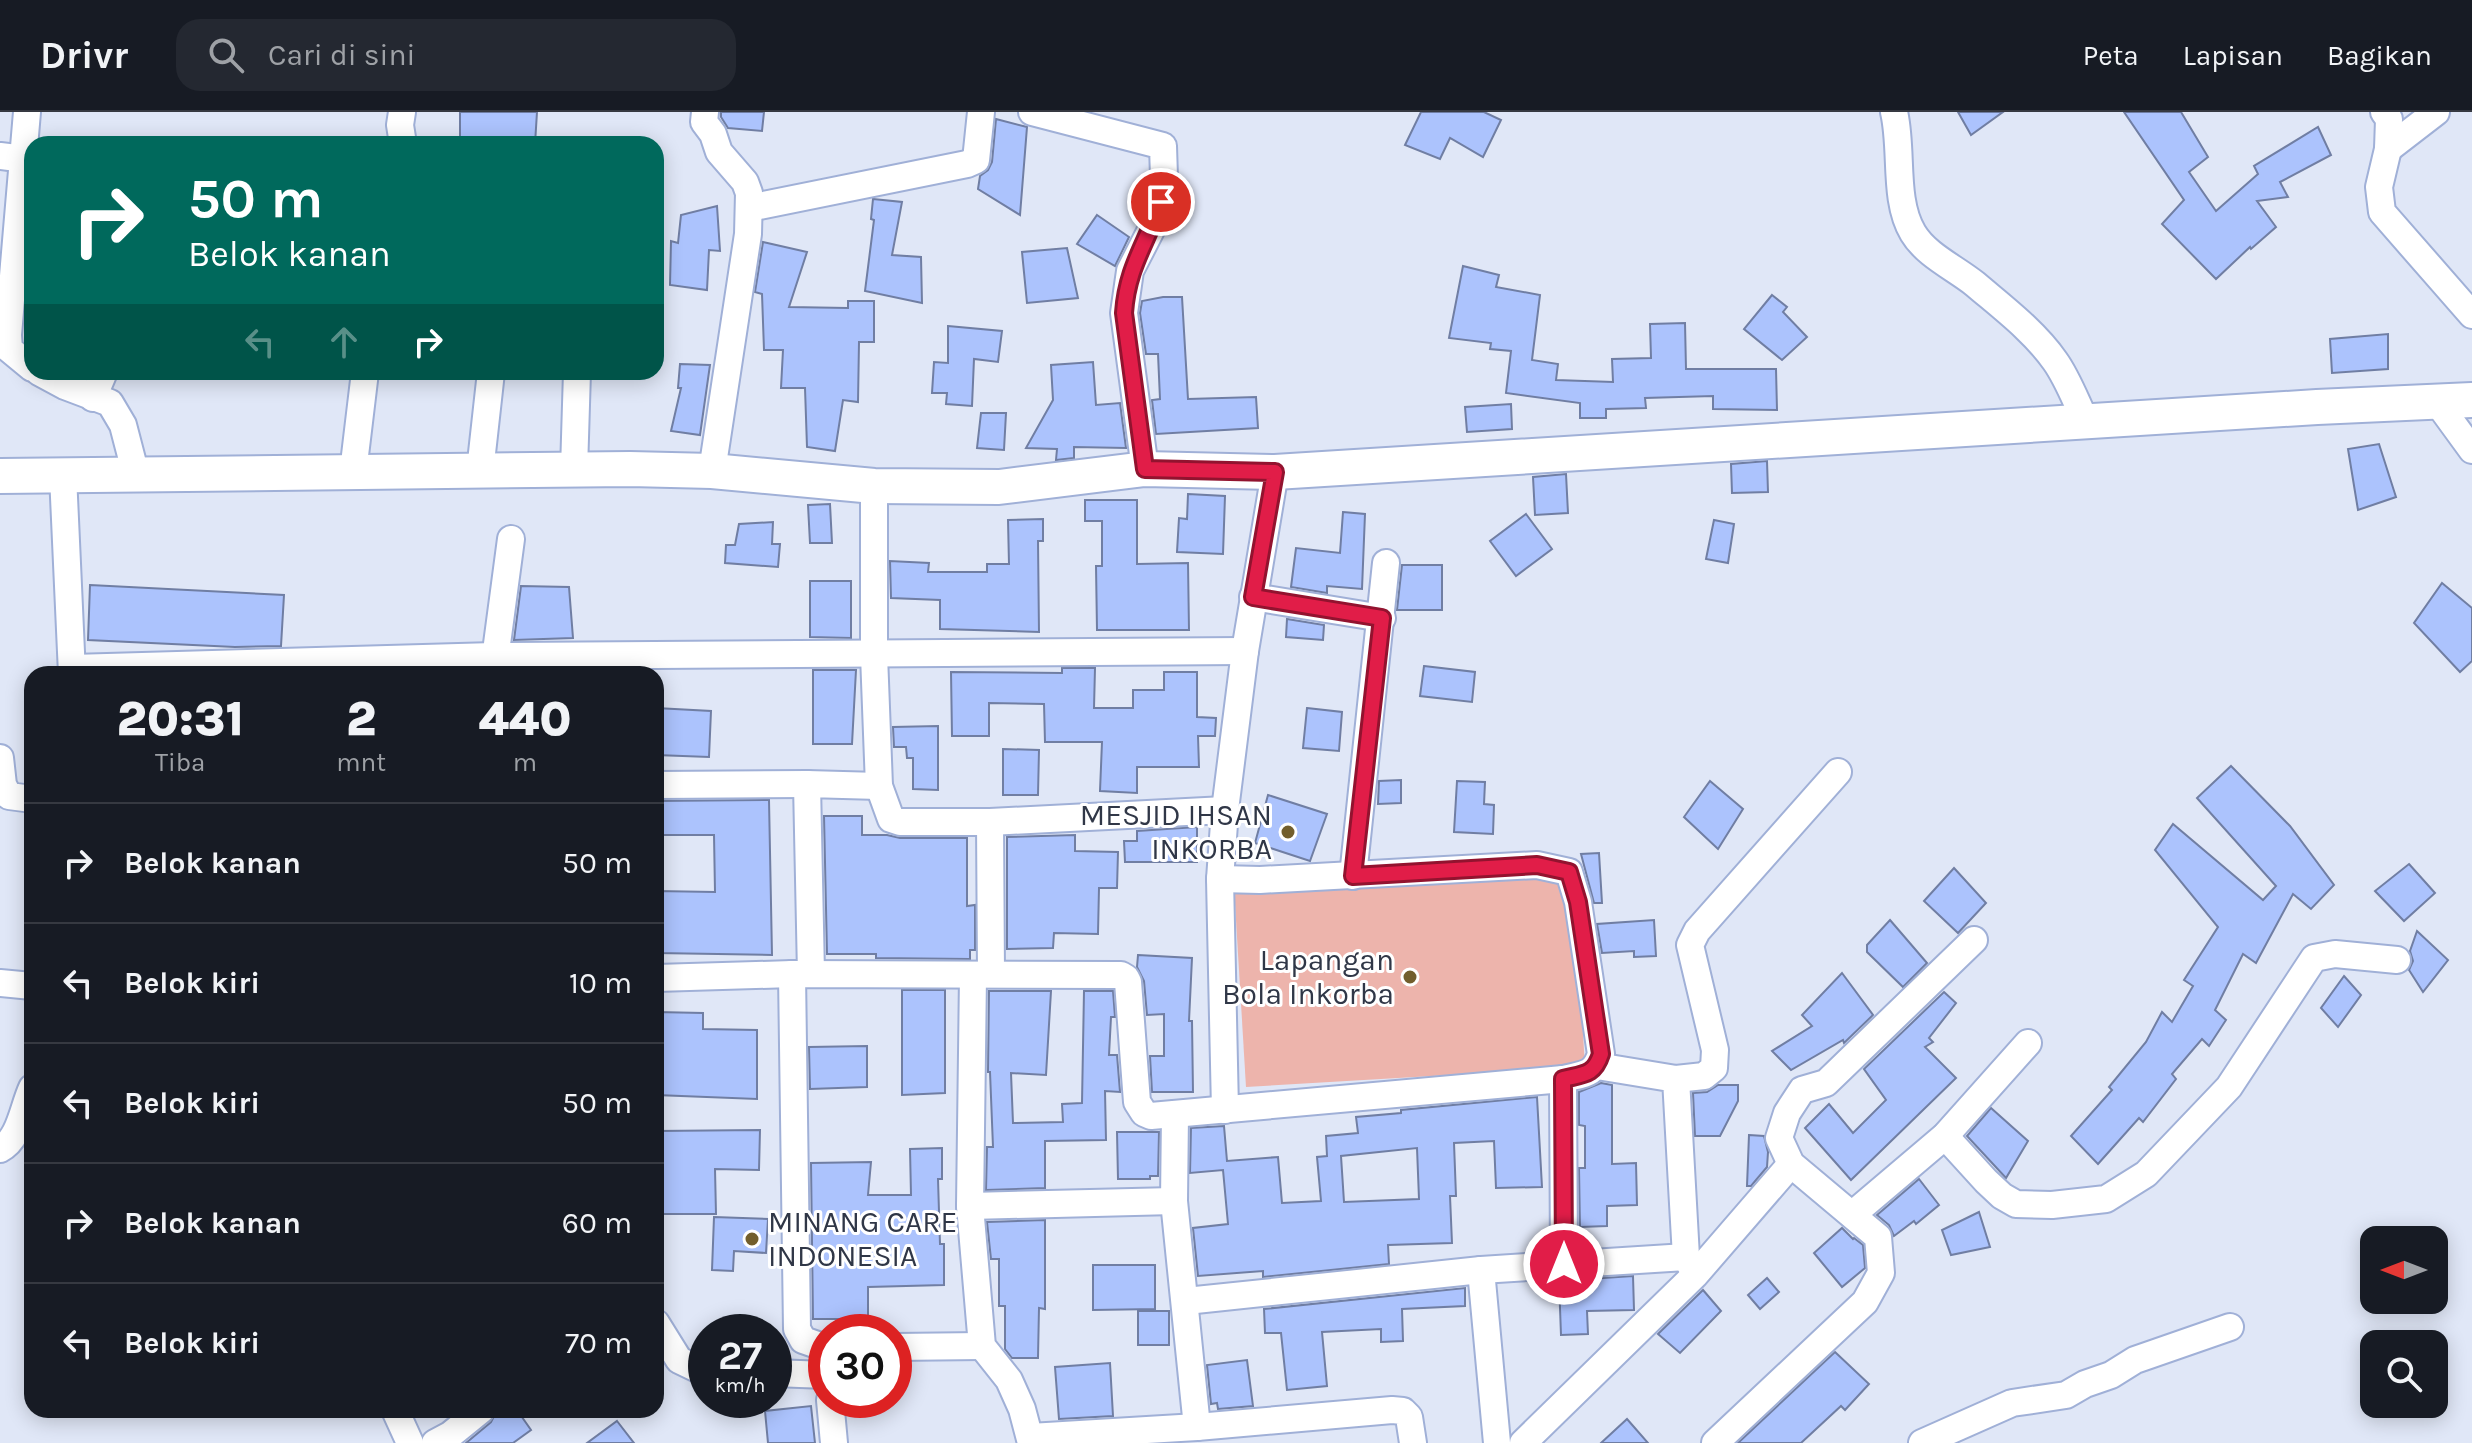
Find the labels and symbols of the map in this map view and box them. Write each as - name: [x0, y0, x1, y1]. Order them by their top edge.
- pin: [1127, 168, 1195, 236]
- place label: MESJID IHSAN INKORBA: [1080, 797, 1272, 867]
- marker: MESJID IHSAN INKORBA: [1279, 823, 1297, 841]
- place label: Lapangan Bola Inkorba: [1222, 942, 1394, 1012]
- marker: Lapangan Bola Inkorba: [1401, 968, 1419, 986]
- place label: MINANG CARE INDONESIA: [768, 1204, 957, 1274]
- position arrow: [1522, 1222, 1606, 1306]
- north arrow: [2360, 1226, 2448, 1314]
- marker: MINANG CARE INDONESIA: [743, 1230, 761, 1248]
- speed limit sign: 30: [808, 1314, 912, 1418]

